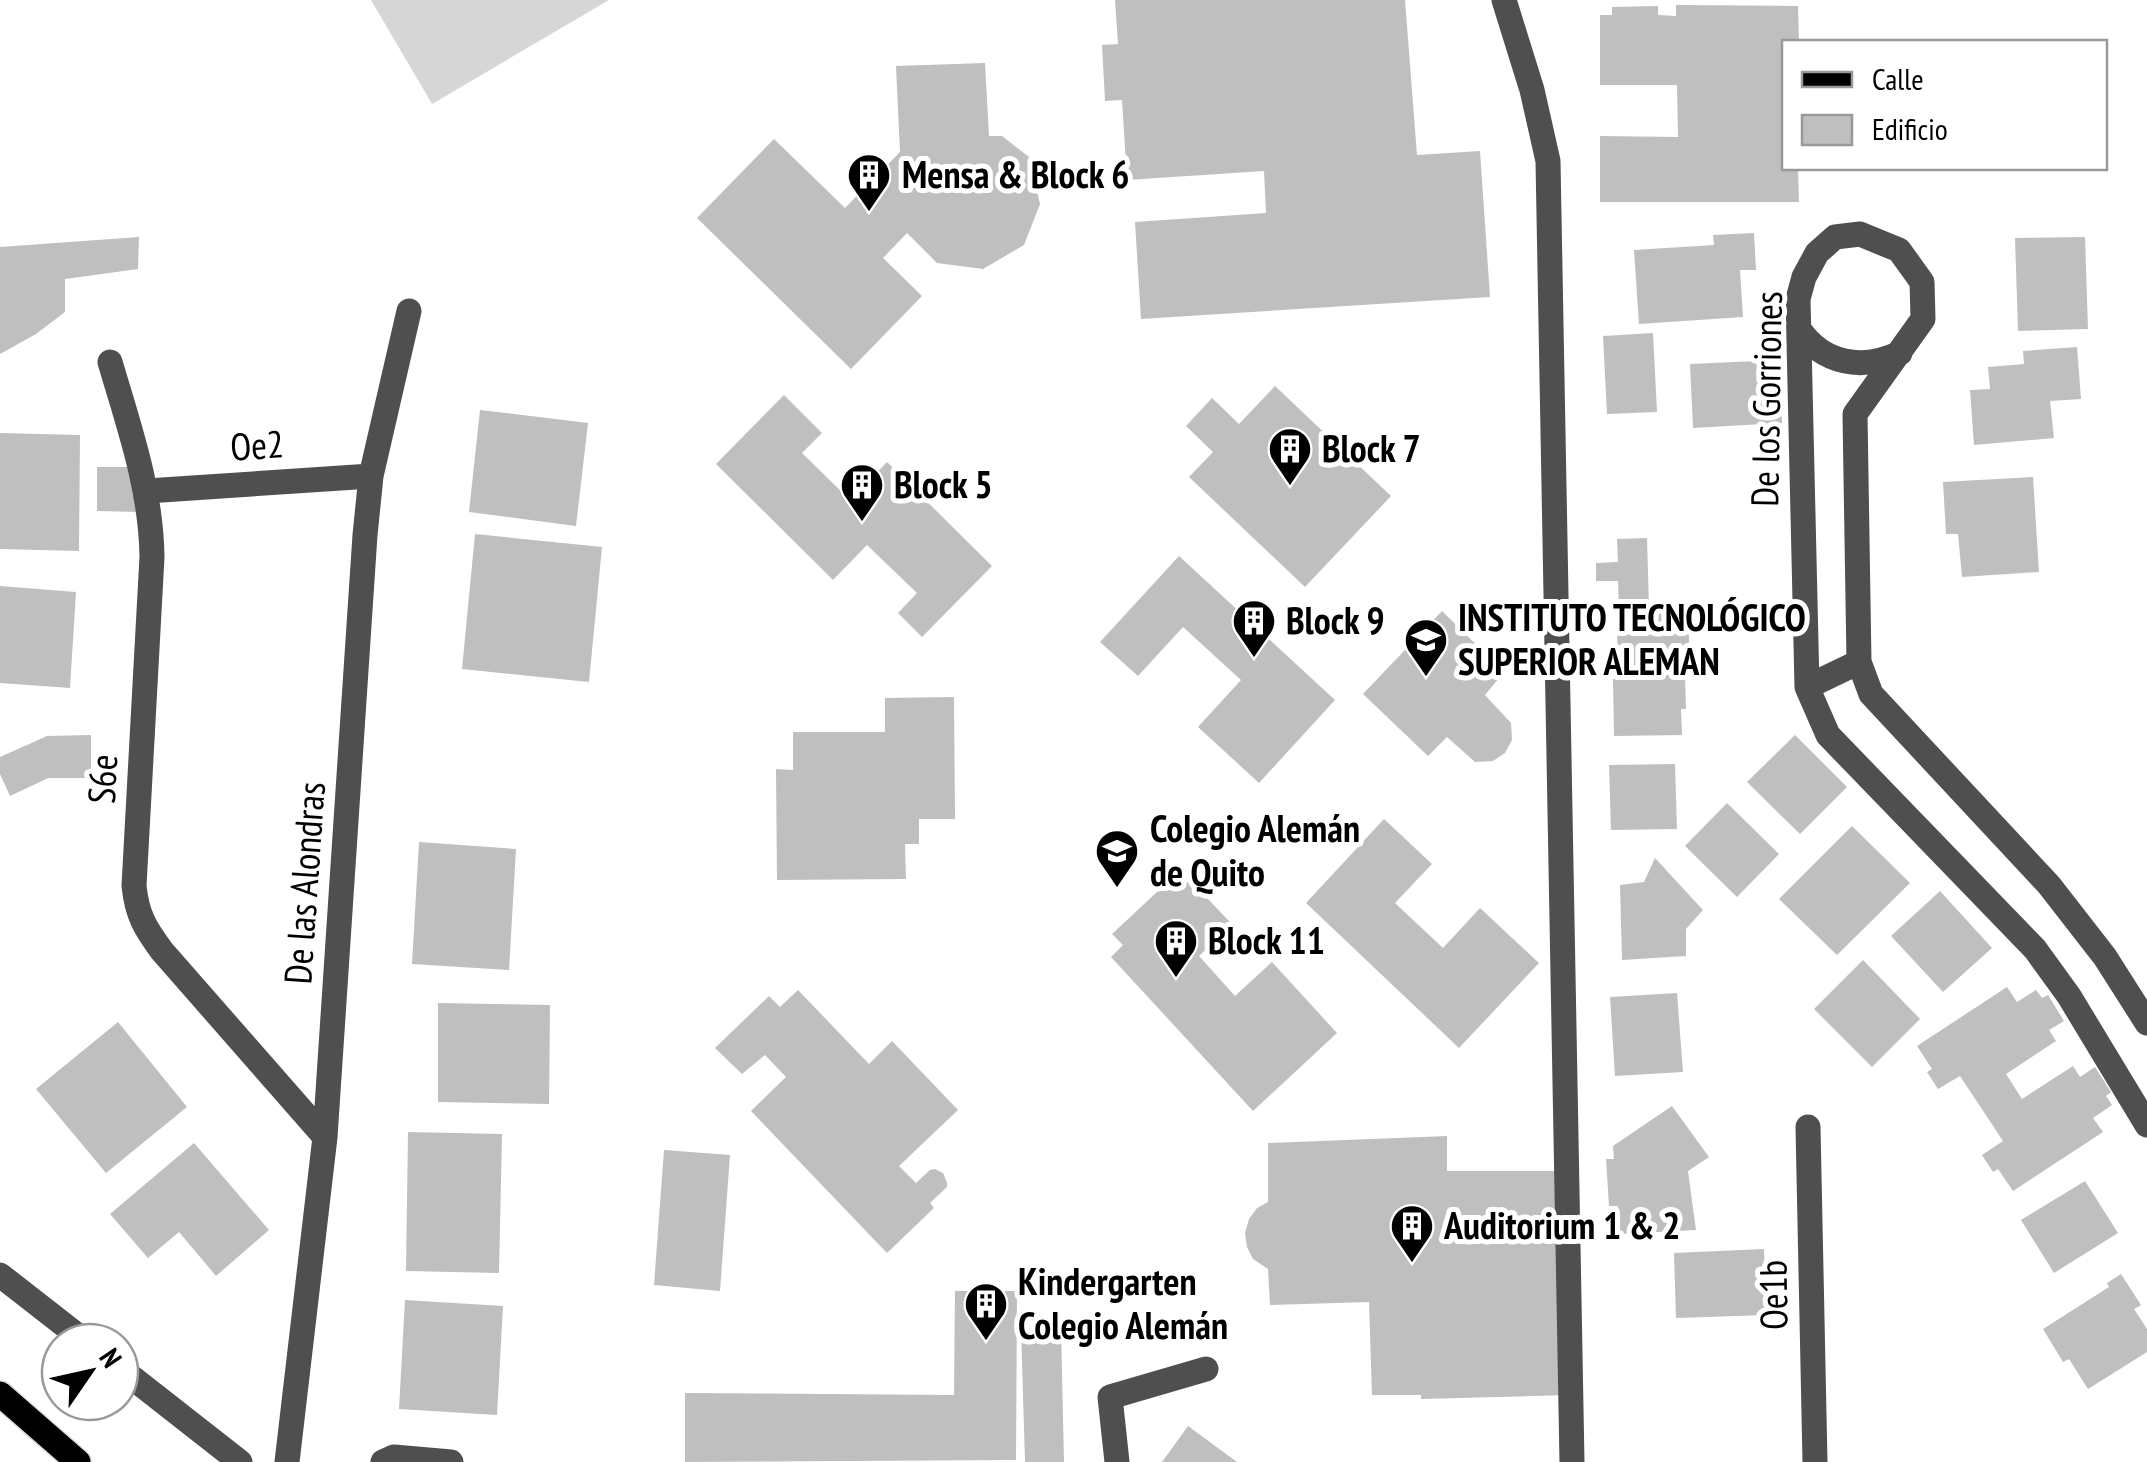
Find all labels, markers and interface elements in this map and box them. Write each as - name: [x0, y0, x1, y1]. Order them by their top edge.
- legend: [1782, 40, 2107, 170]
- text: Calle: [1872, 59, 1924, 98]
- text: Edificio: [1872, 109, 1948, 148]
- place label: Mensa & Block 6: [902, 149, 1129, 198]
- building icon: Mensa & Block 6: [846, 152, 892, 213]
- street label: De los Gorriones: [1739, 291, 1792, 507]
- street label: Oe2: [228, 418, 285, 471]
- place label: Block 7: [1322, 423, 1421, 472]
- building icon: Block 7: [1267, 426, 1313, 487]
- place label: Block 5: [894, 459, 993, 508]
- building icon: Block 5: [839, 462, 885, 523]
- place label: INSTITUTO TECNOLÓGICO SUPERIOR ALEMAN: [1458, 592, 1806, 685]
- place label: Block 9: [1286, 595, 1385, 644]
- building icon: Block 9: [1231, 598, 1277, 659]
- school or university icon: INSTITUTO TECNOLÓGICO SUPERIOR ALEMAN: [1403, 617, 1449, 678]
- street label: S6e: [76, 753, 127, 805]
- street label: De las Alondras: [272, 780, 335, 986]
- place label: Colegio Alemán de Quito: [1150, 803, 1360, 896]
- school or university icon: Colegio Alemán de Quito: [1094, 828, 1140, 889]
- place label: Block 11: [1208, 915, 1325, 964]
- building icon: Block 11: [1153, 918, 1199, 979]
- place label: Auditorium 1 & 2: [1443, 1200, 1680, 1249]
- building icon: Auditorium 1 & 2: [1389, 1203, 1435, 1264]
- place label: Kindergarten Colegio Alemán: [1018, 1256, 1228, 1349]
- street label: Oe1b: [1747, 1260, 1798, 1331]
- building icon: Kindergarten Colegio Alemán: [963, 1281, 1009, 1342]
- north arrow: [40, 1322, 140, 1422]
- text: N: [92, 1341, 131, 1374]

